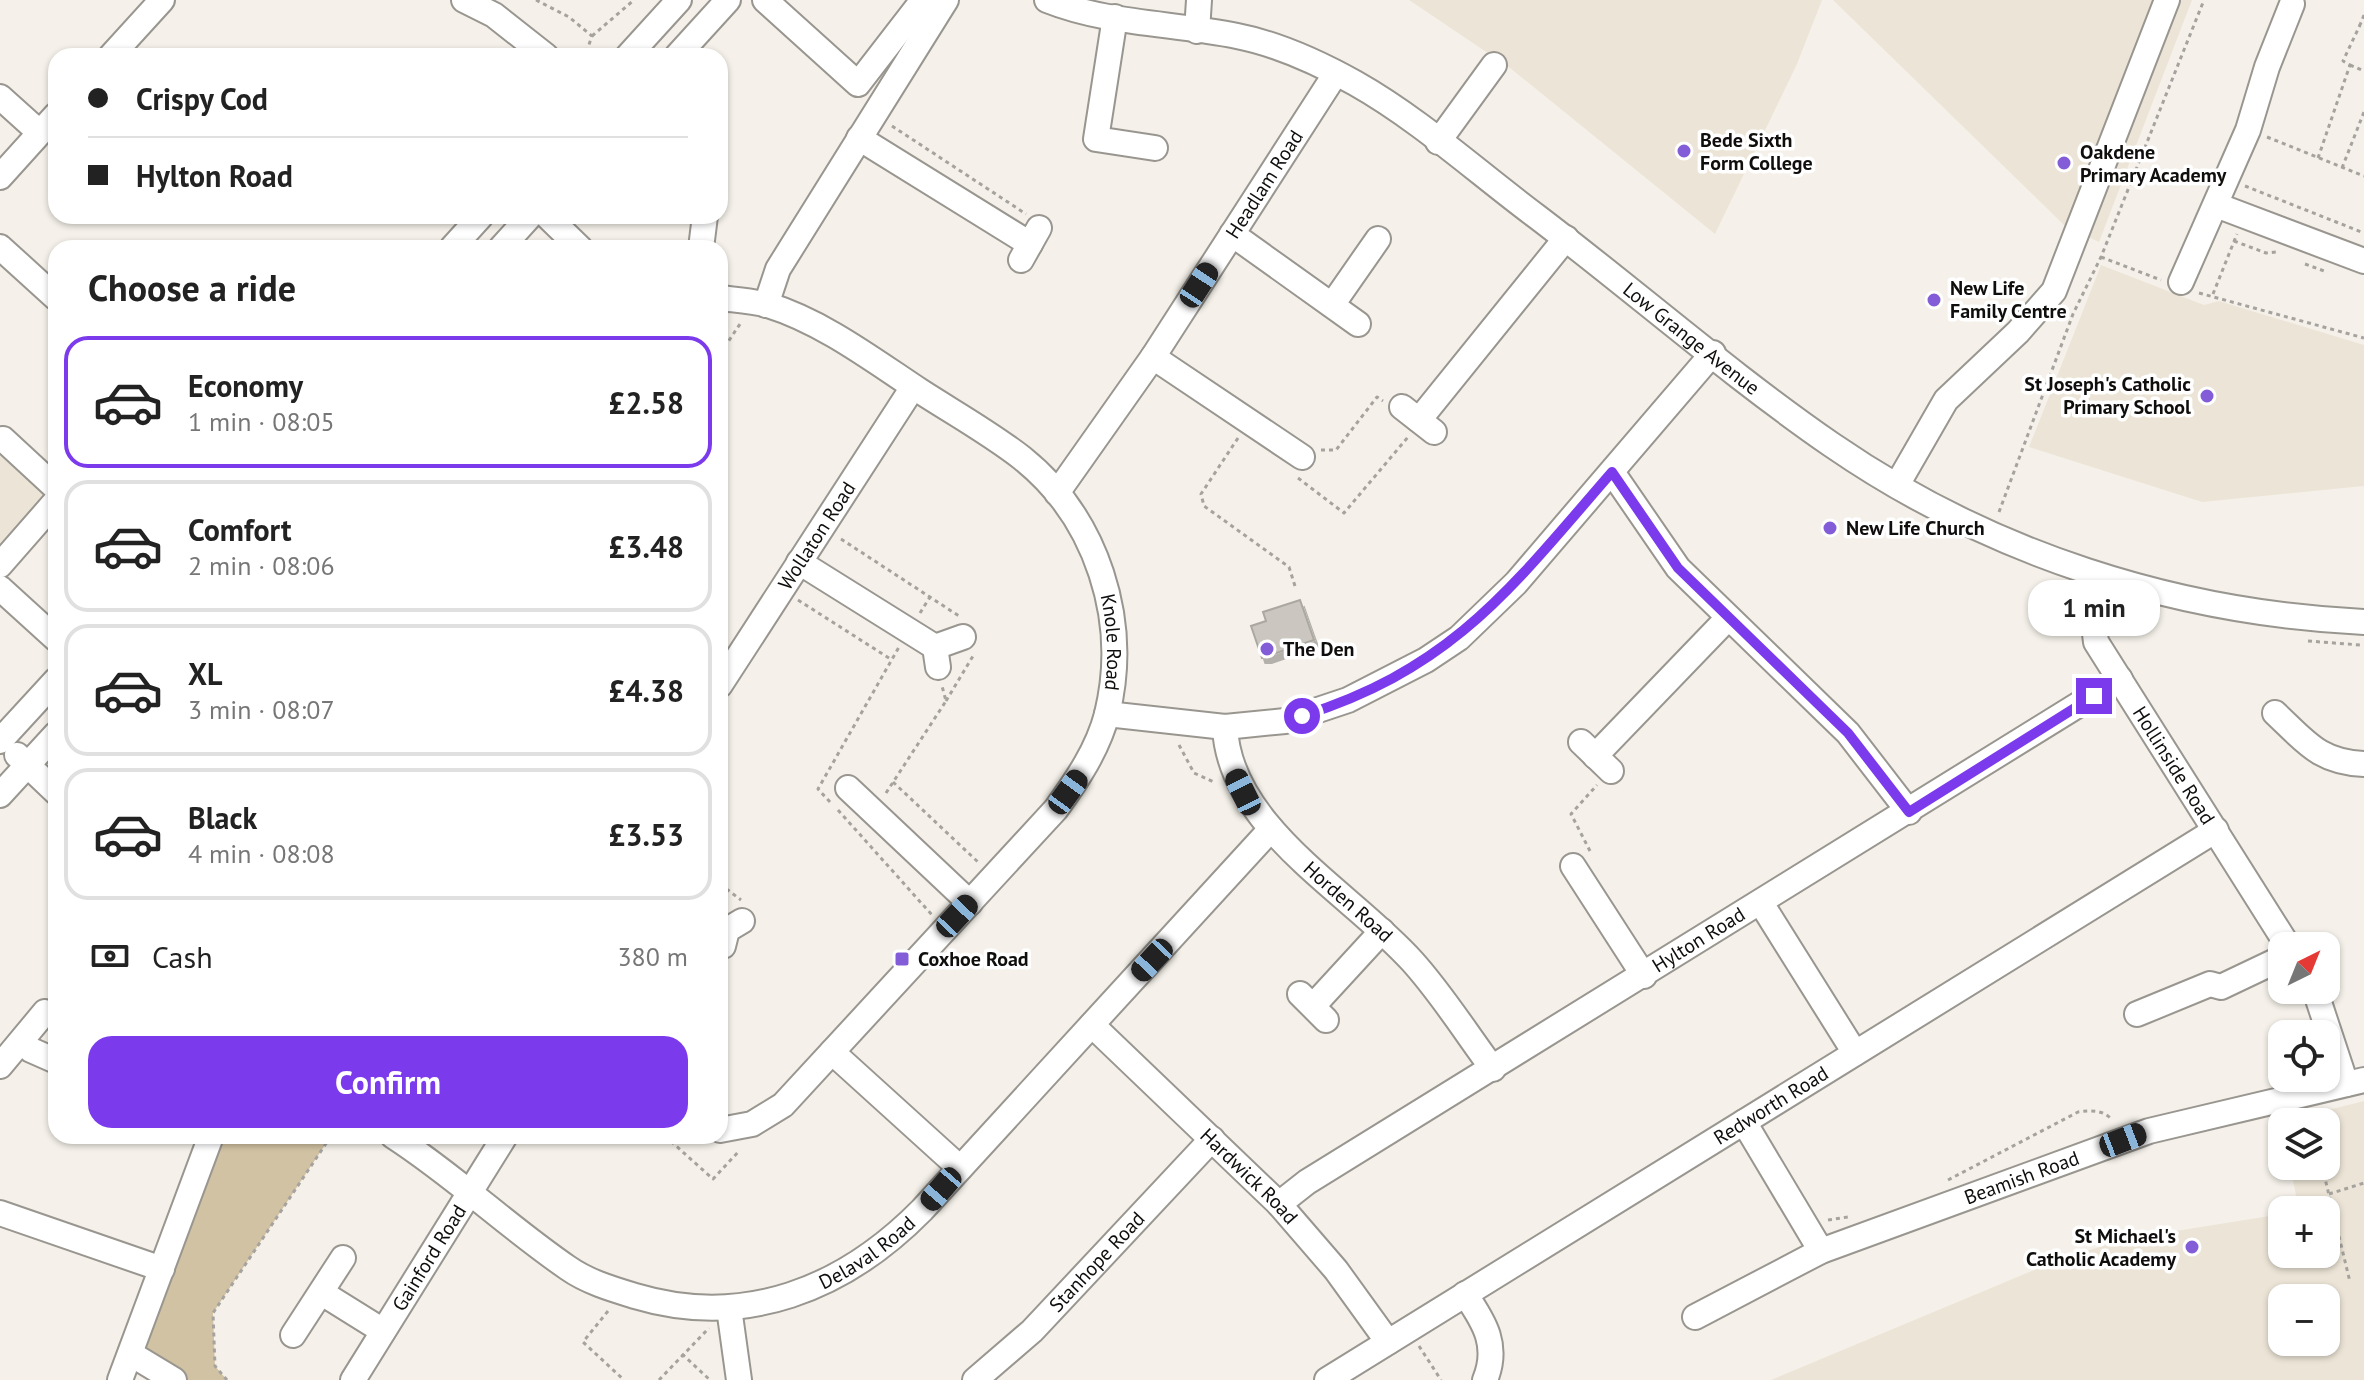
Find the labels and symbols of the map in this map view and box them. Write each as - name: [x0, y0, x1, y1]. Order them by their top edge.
- street label: Headlam Road: [1220, 125, 1309, 243]
- place label: Bede Sixth Form College: [1700, 127, 1813, 176]
- place label: Oakdene Primary Academy: [2080, 139, 2227, 188]
- marker: Bede Sixth Form College: [1675, 142, 1693, 160]
- marker: Oakdene Primary Academy: [2055, 154, 2073, 172]
- car: [1176, 258, 1222, 312]
- place label: New Life Family Centre: [1950, 275, 2067, 324]
- street label: Low Grange Avenue: [1618, 276, 1765, 401]
- marker: New Life Family Centre: [1925, 291, 1943, 309]
- place label: St Joseph's Catholic Primary School: [2024, 371, 2191, 420]
- marker: St Joseph's Catholic Primary School: [2198, 387, 2216, 405]
- street label: Wollaton Road: [772, 476, 861, 595]
- place label: New Life Church: [1846, 515, 1985, 541]
- marker: New Life Church: [1821, 519, 1839, 537]
- callout: 1 min: [2028, 580, 2160, 636]
- street label: Knole Road: [1095, 591, 1127, 692]
- place label: The Den: [1283, 636, 1354, 662]
- marker: The Den: [1258, 640, 1276, 658]
- route end: [2076, 678, 2112, 714]
- route start: [1284, 698, 1320, 734]
- street label: Hollinside Road: [2127, 701, 2221, 829]
- car: [1222, 765, 1264, 819]
- car: [1044, 766, 1092, 818]
- street label: Horden Road: [1298, 855, 1398, 948]
- car: [932, 890, 982, 942]
- street label: Hylton Road: [1647, 901, 1750, 978]
- north arrow: [2268, 932, 2340, 1004]
- car: [1127, 934, 1177, 986]
- place label: Coxhoe Road: [918, 946, 1029, 972]
- marker: Coxhoe Road: [893, 950, 911, 968]
- street label: Redworth Road: [1709, 1060, 1833, 1151]
- car: [2096, 1120, 2150, 1160]
- street label: Hardwick Road: [1195, 1123, 1304, 1230]
- street label: Beamish Road: [1961, 1145, 2083, 1210]
- car: [916, 1163, 966, 1215]
- street label: Gainford Road: [386, 1200, 472, 1316]
- street label: Stanhope Road: [1043, 1206, 1150, 1318]
- street label: Delaval Road: [814, 1210, 921, 1295]
- place label: St Michael's Catholic Academy: [2026, 1223, 2176, 1272]
- marker: St Michael's Catholic Academy: [2183, 1238, 2201, 1256]

